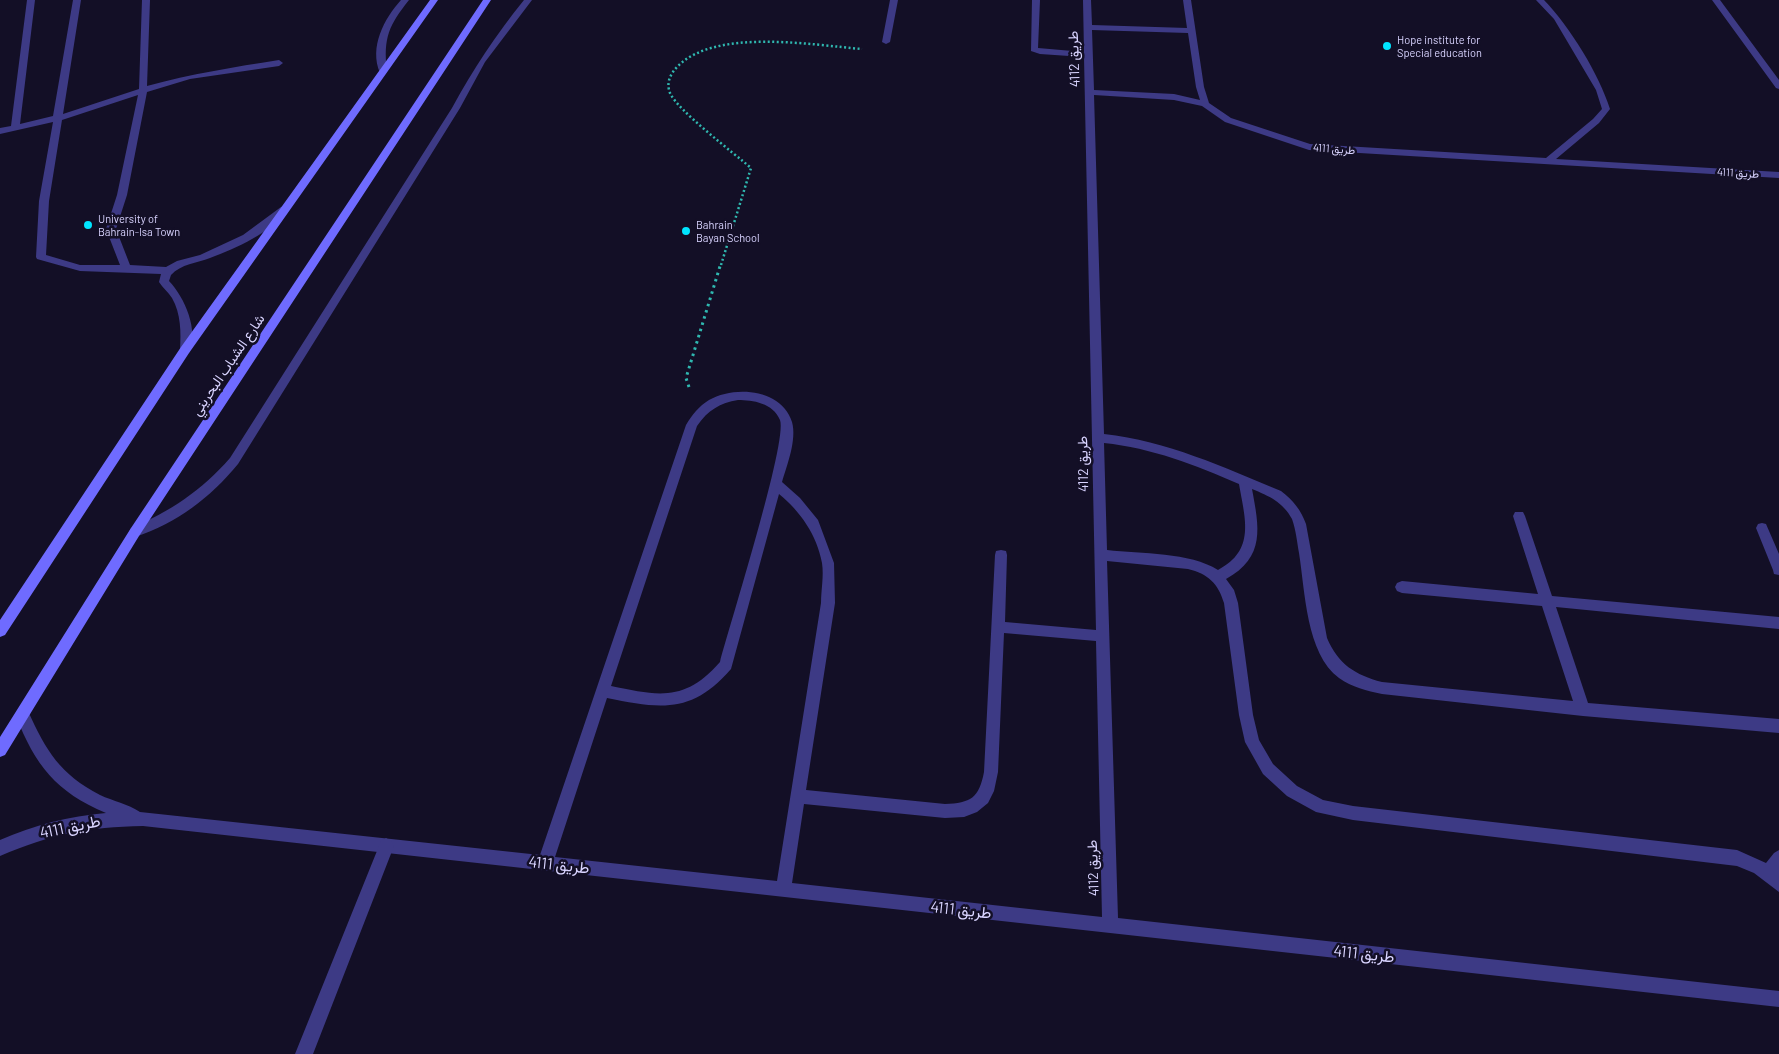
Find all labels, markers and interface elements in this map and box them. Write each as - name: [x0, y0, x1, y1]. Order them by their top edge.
- street label: طريق 4112: [1065, 31, 1083, 87]
- place label: Hope institute for Special education: [1397, 33, 1482, 59]
- marker: Hope institute for Special education: [1381, 40, 1393, 52]
- street label: طريق 4111: [1312, 141, 1356, 157]
- street label: طريق 4111: [1717, 165, 1759, 181]
- place label: University of Bahrain-Isa Town: [98, 212, 180, 238]
- place label: Bahrain Bayan School: [696, 218, 760, 244]
- marker: University of Bahrain-Isa Town: [82, 219, 94, 231]
- marker: Bahrain Bayan School: [680, 225, 692, 237]
- street label: شارع الشباب البحريني: [188, 311, 268, 419]
- street label: طريق 4112: [1074, 436, 1092, 492]
- street label: طريق 4111: [38, 811, 102, 843]
- street label: طريق 4112: [1084, 840, 1102, 896]
- street label: طريق 4111: [527, 852, 591, 878]
- street label: طريق 4111: [929, 897, 993, 923]
- street label: طريق 4111: [1332, 941, 1396, 967]

